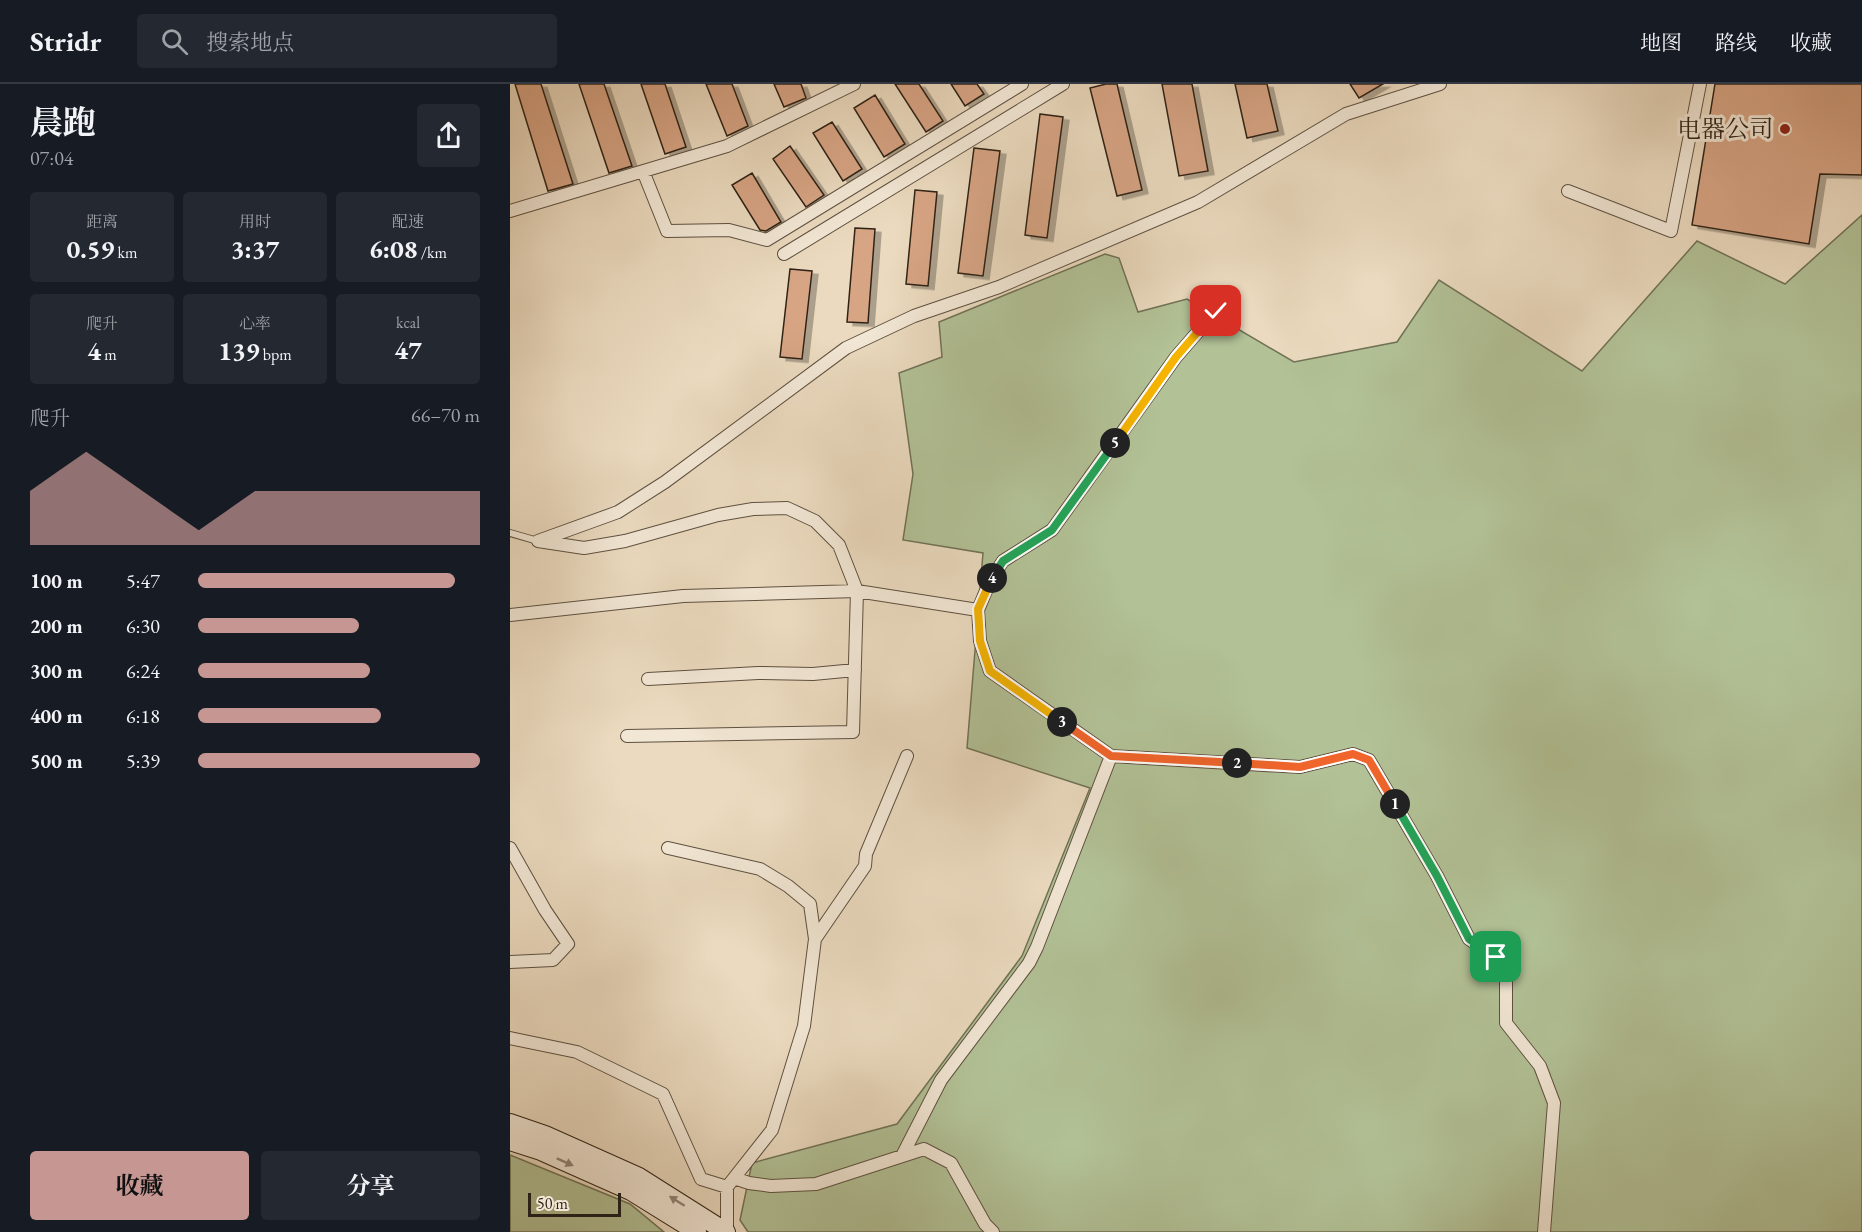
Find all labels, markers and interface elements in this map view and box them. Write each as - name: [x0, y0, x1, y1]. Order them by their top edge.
- search box: [137, 14, 557, 68]
- text: Stridr: [30, 23, 101, 59]
- icon: search: [158, 25, 191, 58]
- text: 搜索地点: [206, 28, 294, 57]
- text: 地图: [1640, 29, 1682, 56]
- text: 路线: [1715, 29, 1757, 56]
- text: 收藏: [1790, 29, 1832, 56]
- text: 晨跑: [30, 101, 96, 144]
- button: share: [417, 104, 480, 167]
- place label: 电器公司: [1677, 113, 1773, 144]
- marker: 电器公司: [1778, 122, 1792, 136]
- text: 07:04: [30, 145, 73, 171]
- text: 距离: [86, 211, 118, 232]
- text: 用时: [239, 211, 271, 232]
- text: 配速: [392, 211, 424, 232]
- text: 0.59: [67, 232, 114, 266]
- text: 3:37: [231, 232, 279, 266]
- text: 6:08: [369, 232, 418, 266]
- text: km: [114, 242, 137, 263]
- text: /km: [418, 242, 447, 263]
- pin: [1190, 285, 1241, 336]
- icon: check: [1199, 294, 1232, 327]
- text: kcal: [396, 312, 420, 333]
- text: 爬升: [86, 313, 118, 334]
- text: 心率: [239, 313, 271, 334]
- text: 47: [394, 333, 422, 367]
- text: 4: [87, 334, 101, 368]
- text: 139: [218, 334, 260, 368]
- text: m: [101, 344, 117, 365]
- text: bpm: [260, 344, 292, 365]
- text: 66–70 m: [411, 402, 480, 428]
- text: 爬升: [30, 405, 70, 431]
- pin: 5: [1100, 428, 1130, 458]
- text: 5: [1111, 432, 1119, 453]
- pin: 4: [977, 563, 1007, 593]
- text: 4: [988, 567, 996, 588]
- text: 100 m: [30, 568, 83, 594]
- text: 5:47: [126, 568, 160, 594]
- text: 200 m: [30, 613, 83, 639]
- text: 6:30: [126, 613, 160, 639]
- text: 300 m: [30, 658, 83, 684]
- text: 6:24: [126, 658, 160, 684]
- text: 400 m: [30, 703, 83, 729]
- text: 6:18: [126, 703, 160, 729]
- pin: 3: [1047, 707, 1077, 737]
- text: 3: [1058, 711, 1066, 732]
- text: 500 m: [30, 748, 83, 774]
- text: 5:39: [126, 748, 160, 774]
- pin: 2: [1222, 748, 1252, 778]
- text: 2: [1233, 752, 1241, 773]
- pin: 1: [1380, 789, 1410, 819]
- text: 1: [1391, 793, 1399, 814]
- pin: [1470, 931, 1521, 982]
- icon: arrive: [1479, 940, 1512, 973]
- button: 收藏: [30, 1151, 249, 1220]
- button: 分享: [261, 1151, 480, 1220]
- one-way arrow: [556, 1157, 574, 1167]
- scale bar: [528, 1190, 621, 1218]
- text: 50 m: [537, 1193, 568, 1214]
- one-way arrow: [669, 1196, 685, 1207]

